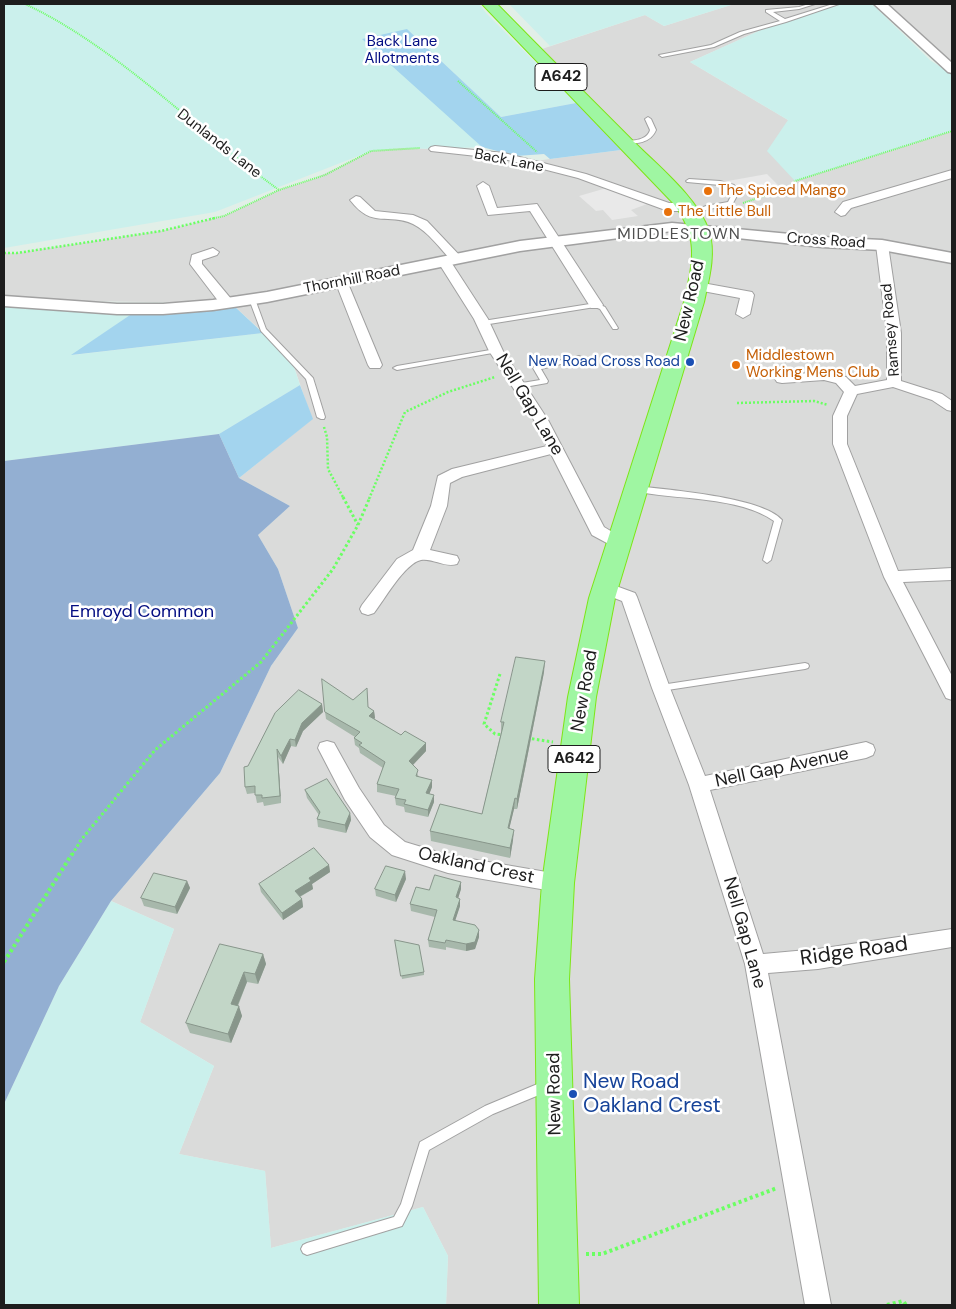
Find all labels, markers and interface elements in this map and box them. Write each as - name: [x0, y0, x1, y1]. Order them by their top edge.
- park label: Back Lane Allotments: [364, 33, 440, 68]
- road number: A642: [535, 64, 587, 90]
- street label: Dunlands Lane: [173, 106, 265, 182]
- street label: Back Lane: [473, 145, 545, 177]
- place label: The Spiced Mango: [718, 182, 846, 200]
- marker: The Spiced Mango: [702, 185, 714, 197]
- place label: The Little Bull: [678, 203, 771, 221]
- marker: The Little Bull: [662, 206, 674, 218]
- district label: MIDDLESTOWN: [616, 225, 742, 245]
- street label: Cross Road: [786, 229, 866, 253]
- street label: New Road: [670, 258, 710, 344]
- street label: Thornhill Road: [302, 262, 402, 298]
- street label: Ramsey Road: [878, 283, 904, 377]
- place label: Middlestown Working Mens Club: [746, 347, 880, 382]
- street label: Nell Gap Lane: [490, 350, 568, 460]
- place label: New Road Cross Road: [528, 353, 680, 371]
- marker: New Road Cross Road: [684, 356, 696, 368]
- marker: Middlestown Working Mens Club: [730, 359, 742, 371]
- park label: Emroyd Common: [70, 601, 214, 623]
- street label: New Road: [567, 648, 603, 734]
- street label: Nell Gap Avenue: [713, 743, 851, 793]
- road number: A642: [548, 746, 600, 772]
- street label: Oakland Crest: [416, 843, 536, 889]
- street label: Nell Gap Lane: [718, 875, 770, 991]
- street label: Ridge Road: [799, 932, 909, 972]
- street label: New Road: [543, 1052, 567, 1136]
- place label: New Road Oakland Crest: [583, 1069, 721, 1119]
- marker: New Road Oakland Crest: [567, 1088, 579, 1100]

